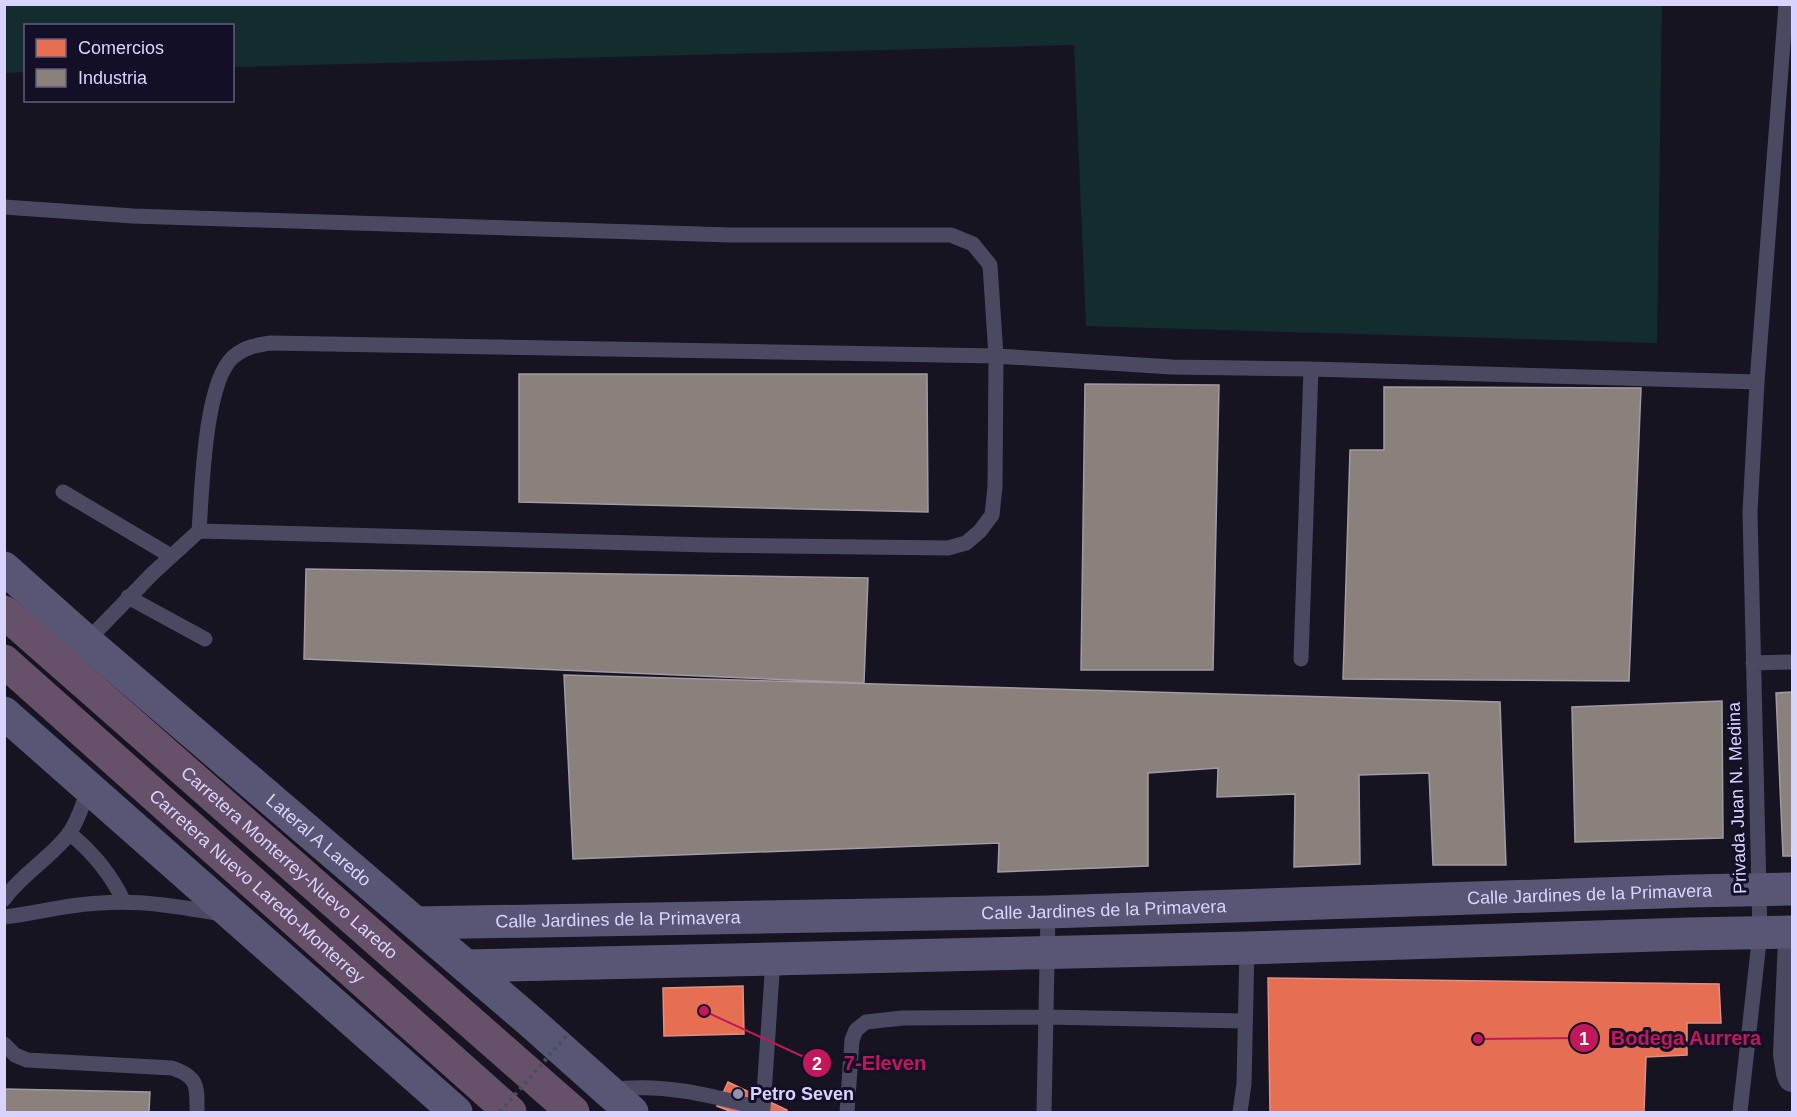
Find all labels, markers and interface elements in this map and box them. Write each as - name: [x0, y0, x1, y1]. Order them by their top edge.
- legend: [24, 24, 234, 102]
- text: Comercios: [78, 38, 164, 58]
- text: Industria: [78, 68, 148, 88]
- street label: Privada Juan N. Medina: [1724, 701, 1750, 894]
- street label: Carretera Monterrey-Nuevo Laredo: [177, 762, 402, 963]
- street label: Carretera Nuevo Laredo-Monterrey: [145, 786, 369, 988]
- street label: Lateral A Laredo: [262, 790, 375, 890]
- street label: Calle Jardines de la Primavera: [1467, 881, 1713, 908]
- street label: Calle Jardines de la Primavera: [981, 896, 1228, 923]
- street label: Calle Jardines de la Primavera: [495, 907, 742, 932]
- callout: Bodega Aurrera: [1569, 1019, 1774, 1057]
- text: Bodega Aurrera: [1611, 1027, 1762, 1049]
- text: 1: [1579, 1029, 1589, 1049]
- callout: 7-Eleven: [802, 1044, 938, 1082]
- text: 7-Eleven: [844, 1052, 926, 1074]
- text: 2: [812, 1054, 822, 1074]
- place label: Petro Seven: [750, 1084, 854, 1104]
- marker: Petro Seven: [731, 1087, 745, 1101]

